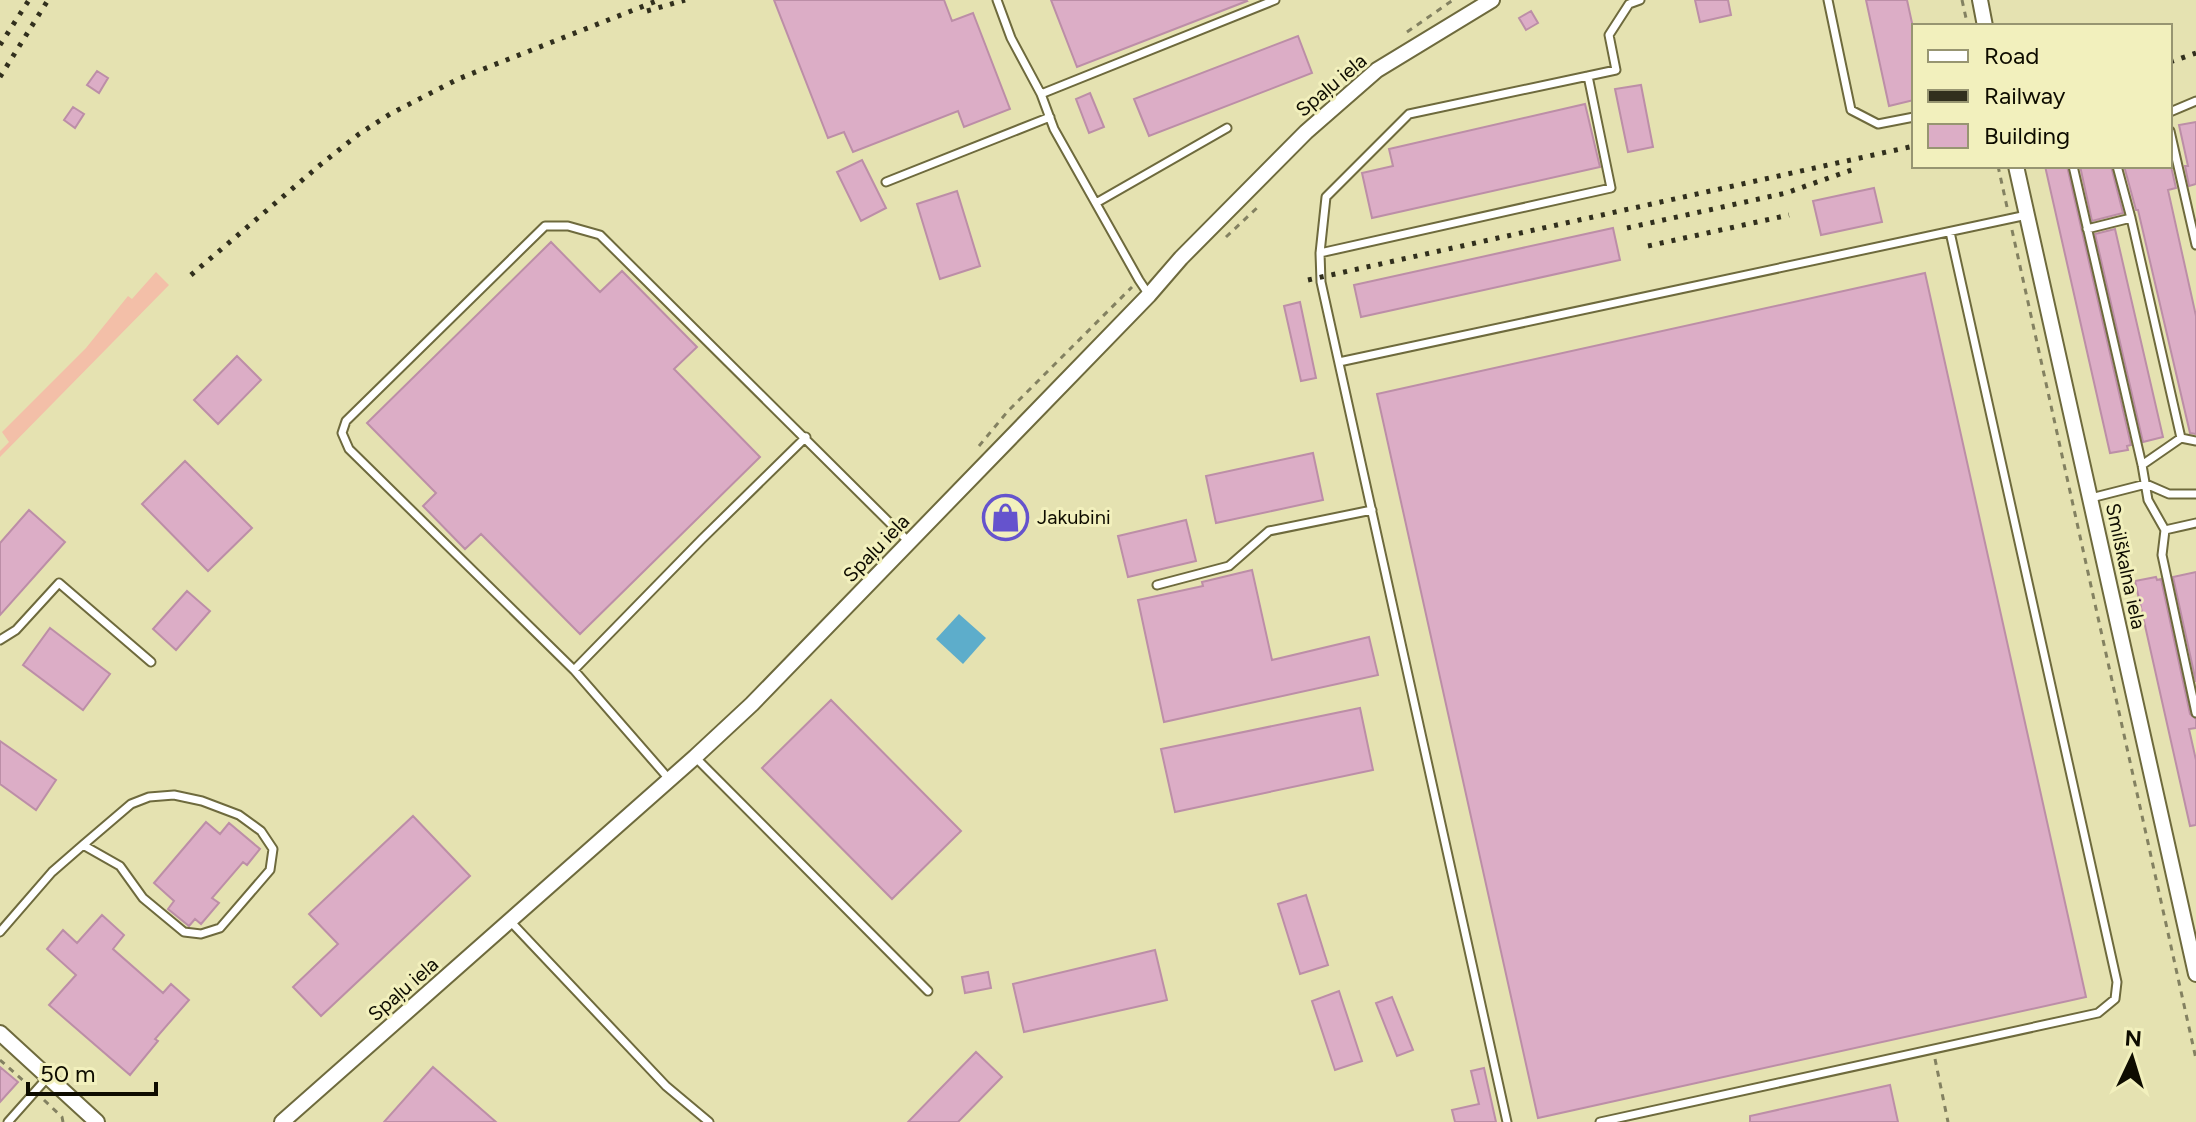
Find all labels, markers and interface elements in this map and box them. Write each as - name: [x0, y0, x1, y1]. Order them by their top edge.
- legend: [1912, 24, 2172, 168]
- text: Road: [1984, 41, 2039, 70]
- street label: Spaļu iela: [1291, 48, 1371, 122]
- text: Railway: [1984, 81, 2066, 110]
- text: Building: [1984, 121, 2070, 150]
- shop icon: Jakubini: [982, 493, 1030, 541]
- street label: Smilškalna iela: [2101, 501, 2151, 631]
- place label: Jakubini: [1037, 505, 1111, 529]
- street label: Spaļu iela: [838, 509, 914, 587]
- street label: Spaļu iela: [363, 952, 443, 1026]
- north arrow: [2092, 1018, 2172, 1098]
- text: N: [2124, 1024, 2143, 1053]
- scale bar: [28, 1046, 156, 1096]
- text: 50 m: [40, 1059, 96, 1088]

